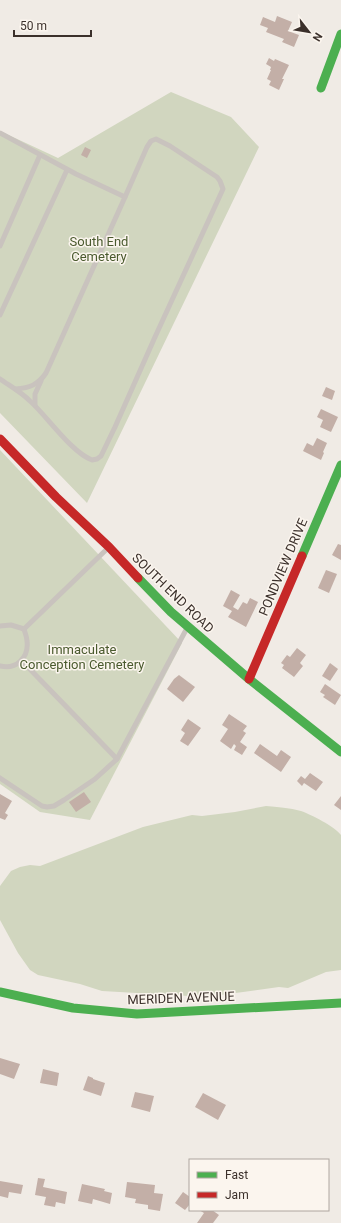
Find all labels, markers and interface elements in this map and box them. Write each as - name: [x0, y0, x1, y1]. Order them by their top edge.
- scale bar: [14, 12, 91, 38]
- north arrow: [289, 12, 329, 52]
- text: 50 m: [20, 19, 47, 33]
- text: N: [309, 30, 325, 44]
- park label: South End Cemetery: [70, 234, 128, 264]
- street label: PONDVIEW DRIVE: [256, 516, 310, 618]
- street label: SOUTH END ROAD: [129, 550, 217, 636]
- park label: Immaculate Conception Cemetery: [20, 642, 144, 672]
- street label: MERIDEN AVENUE: [127, 989, 235, 1007]
- legend: [189, 1159, 329, 1211]
- text: Fast: [225, 1168, 248, 1182]
- text: Jam: [225, 1188, 249, 1202]

